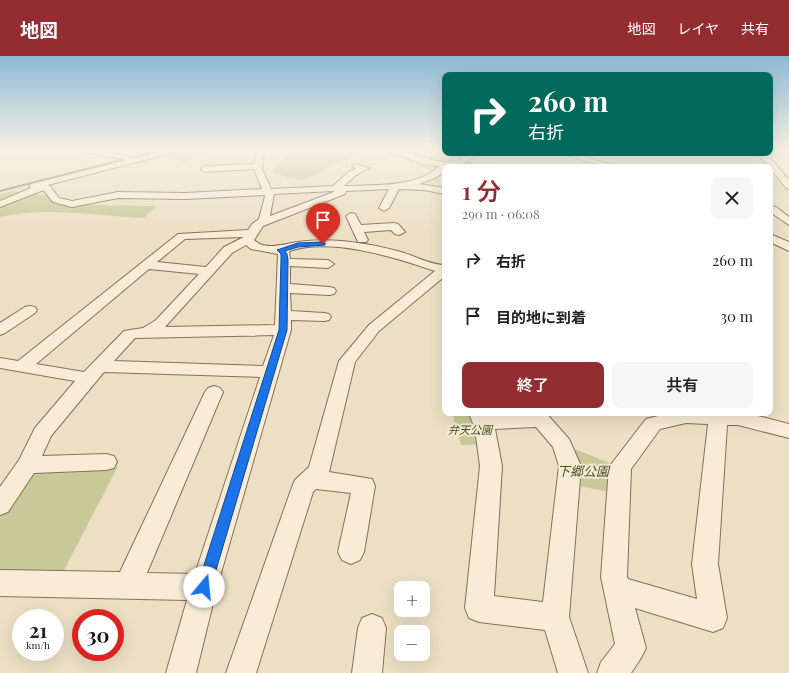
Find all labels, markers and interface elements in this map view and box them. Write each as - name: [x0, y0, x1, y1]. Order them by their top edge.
- text: 地図: [20, 16, 58, 42]
- text: 地図: [627, 19, 655, 38]
- text: レイヤ: [677, 19, 719, 38]
- text: 共有: [741, 19, 769, 38]
- text: 260 m: [528, 82, 608, 119]
- icon: right: [462, 88, 514, 140]
- text: 右折: [528, 120, 564, 144]
- text: 1 分: [462, 174, 501, 206]
- button: close: [711, 177, 753, 219]
- pin: [306, 203, 340, 244]
- text: 290 m · 06:08: [462, 205, 540, 222]
- icon: arrive: [312, 209, 334, 231]
- icon: right: [462, 249, 484, 271]
- text: 260 m: [712, 250, 753, 270]
- text: 右折: [496, 251, 526, 271]
- icon: arrive: [462, 305, 484, 327]
- text: 30 m: [720, 306, 753, 326]
- text: 目的地に到着: [496, 307, 586, 327]
- button: 終了: [462, 362, 604, 408]
- button: 共有: [612, 362, 753, 408]
- park label: 弁天公園: [448, 422, 494, 437]
- park label: 下郷公園: [557, 462, 611, 479]
- position arrow: [183, 566, 225, 608]
- map controls: [394, 581, 430, 661]
- button: +: [394, 581, 430, 617]
- speed limit sign: 30: [72, 609, 124, 661]
- text: 21: [29, 616, 47, 643]
- button: −: [394, 625, 430, 661]
- text: km/h: [26, 638, 50, 652]

